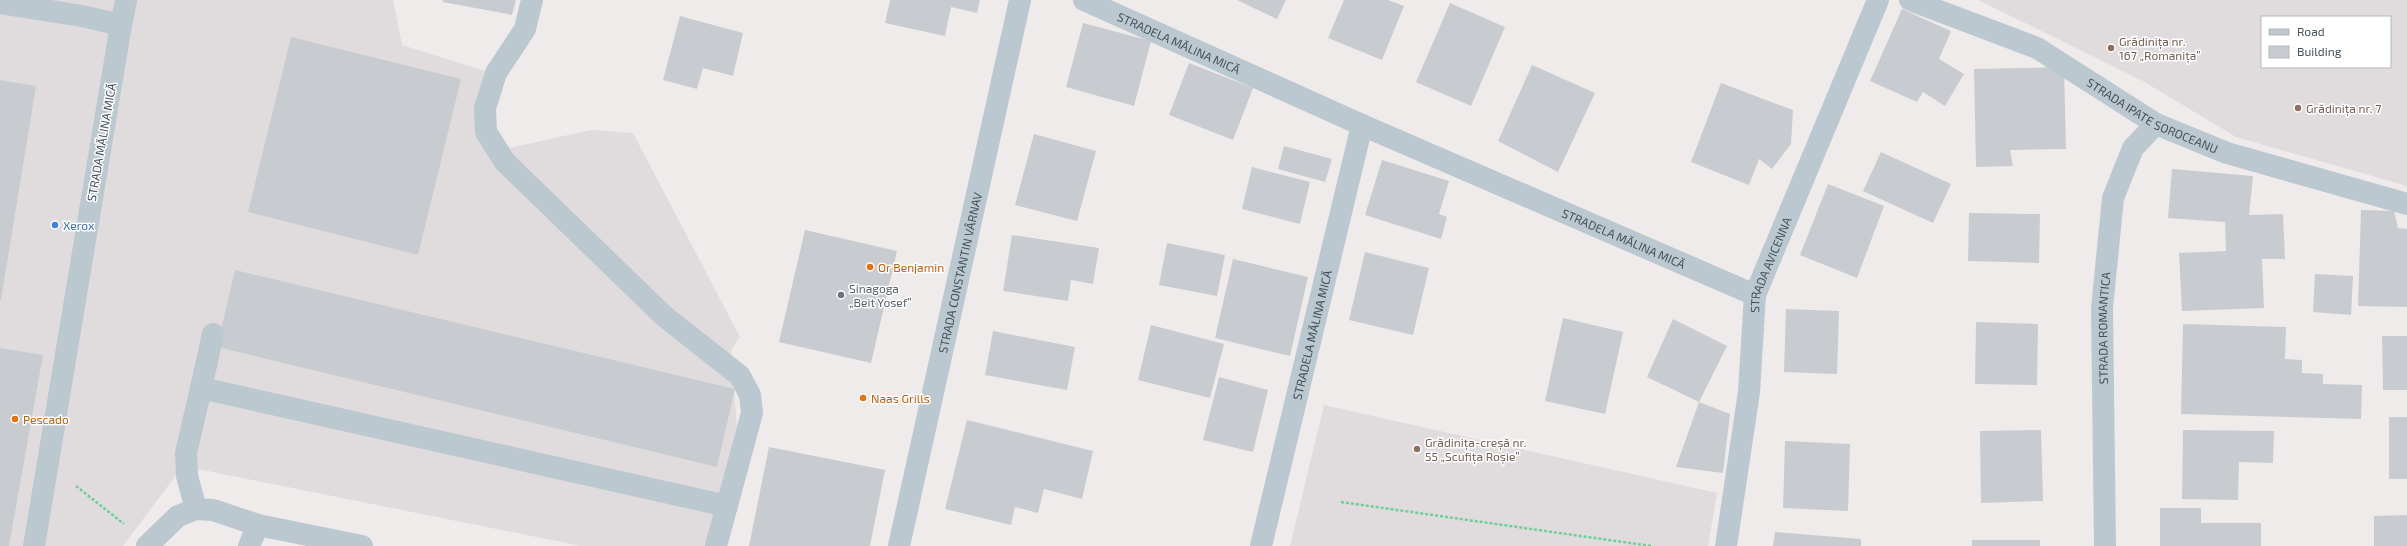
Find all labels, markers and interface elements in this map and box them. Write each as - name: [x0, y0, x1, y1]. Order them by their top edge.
- street label: STRADELA MĂLINA MICĂ: [1115, 9, 1243, 77]
- legend: [2261, 16, 2391, 68]
- text: Road: [2297, 24, 2325, 38]
- place label: Grădinița nr. 167 „Romanița”: [2119, 34, 2201, 64]
- marker: Grădinița nr. 167 „Romanița”: [2106, 43, 2116, 53]
- text: Building: [2297, 44, 2342, 58]
- street label: STRADA IPATE SOROCEANU: [2084, 75, 2220, 156]
- street label: STRADA MĂLINA MICĂ: [84, 81, 118, 202]
- place label: Grădinița nr. 7: [2306, 101, 2381, 117]
- marker: Grădinița nr. 7: [2293, 103, 2303, 113]
- street label: STRADA CONSTANTIN VÂRNAV: [935, 190, 984, 354]
- street label: STRADELA MĂLINA MICĂ: [1560, 205, 1688, 271]
- street label: STRADA AVICENNA: [1747, 214, 1794, 313]
- place label: Xerox: [63, 218, 95, 232]
- marker: Xerox: [50, 220, 60, 230]
- place label: Or Benjamin: [878, 260, 944, 275]
- marker: Or Benjamin: [865, 262, 875, 272]
- street label: STRADELA MĂLINA MICĂ: [1289, 268, 1334, 401]
- street label: STRADA ROMANTICA: [2095, 271, 2113, 384]
- place label: Sinagoga „Beit Yosef”: [849, 281, 912, 309]
- marker: Sinagoga „Beit Yosef”: [836, 290, 846, 300]
- place label: Naas Grills: [871, 391, 930, 405]
- marker: Naas Grills: [858, 393, 868, 403]
- place label: Pescado: [23, 412, 69, 426]
- marker: Pescado: [10, 414, 20, 424]
- place label: Grădinița-creșă nr. 55 „Scufița Roșie”: [1425, 435, 1527, 465]
- marker: Grădinița-creșă nr. 55 „Scufița Roșie”: [1412, 444, 1422, 454]

